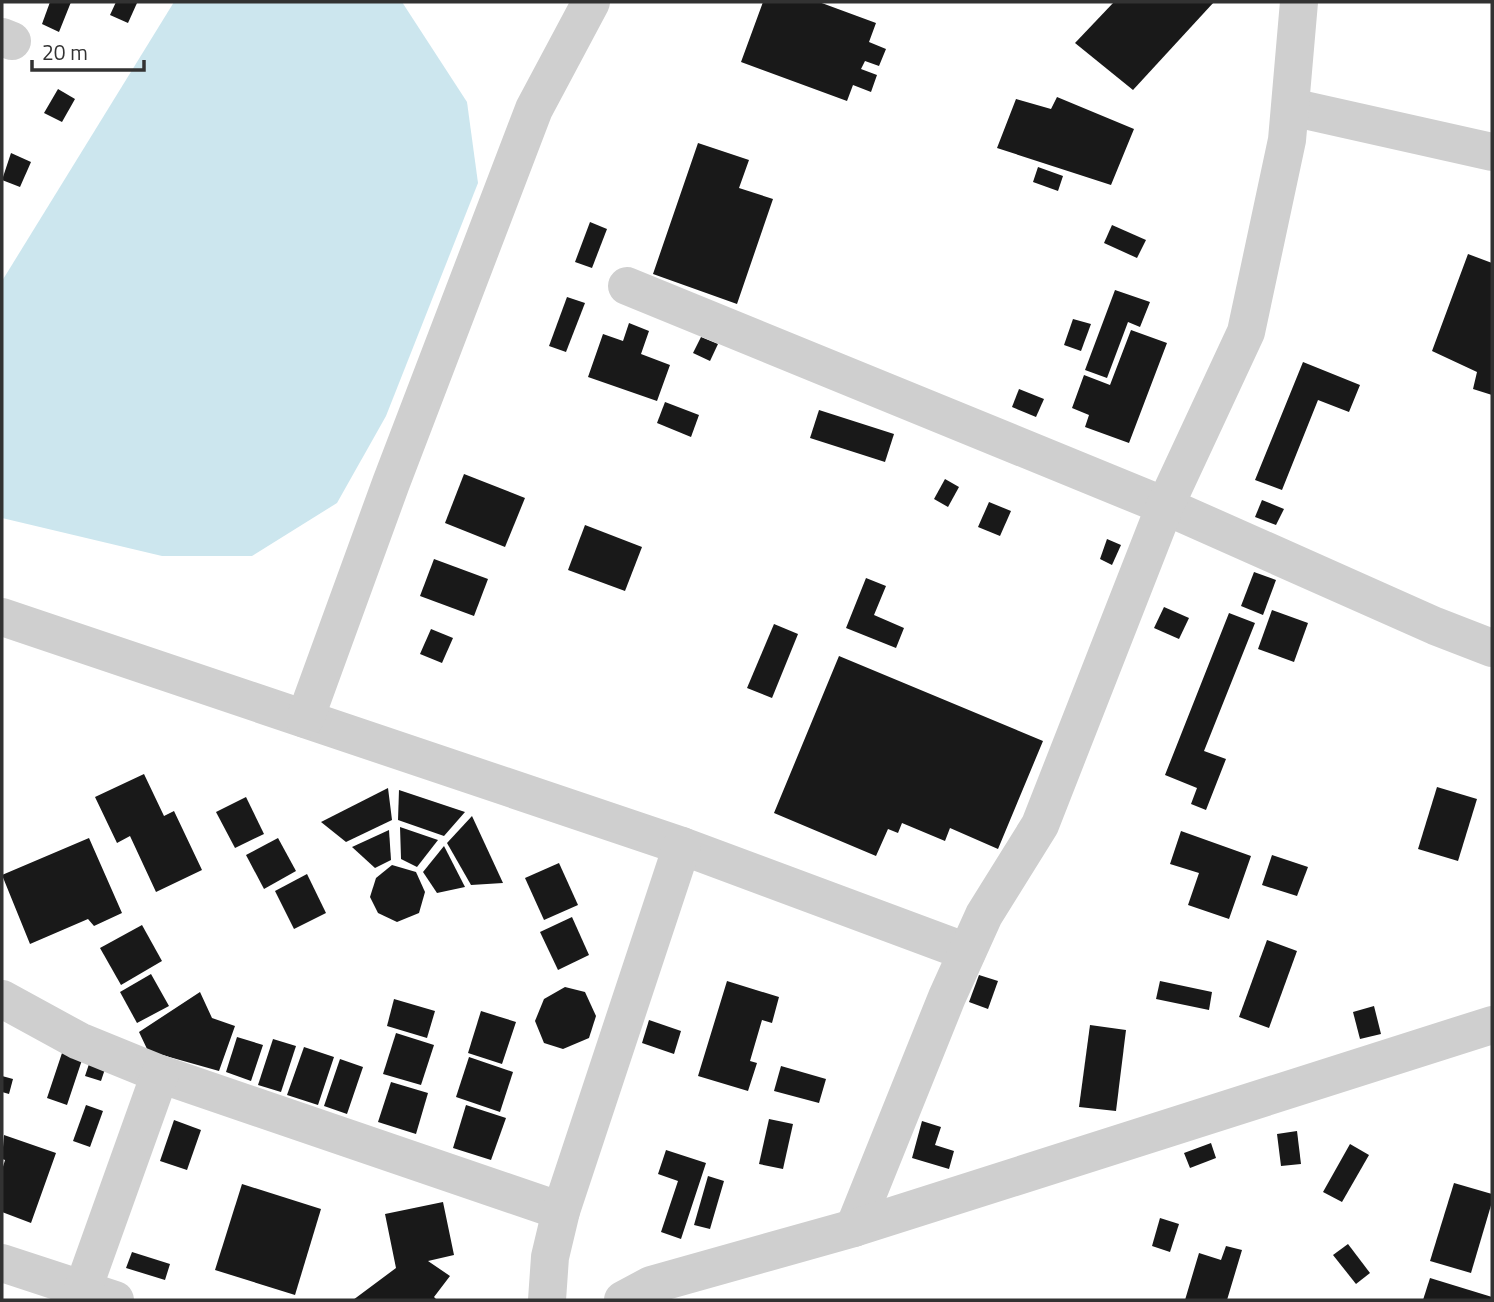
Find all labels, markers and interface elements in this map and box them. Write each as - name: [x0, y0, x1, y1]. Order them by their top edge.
- scale bar: [32, 28, 144, 72]
- text: 20 m: [42, 36, 88, 68]

